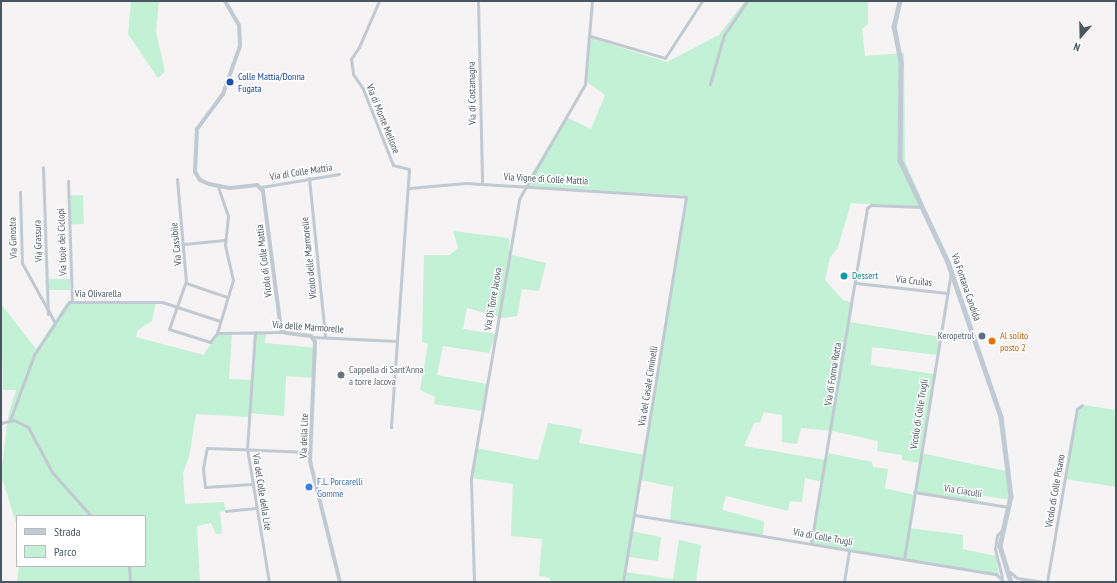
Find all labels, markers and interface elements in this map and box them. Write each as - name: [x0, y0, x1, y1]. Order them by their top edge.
- north arrow: [1061, 16, 1101, 56]
- text: N: [1072, 40, 1082, 55]
- street label: Via di Costamagna: [465, 61, 479, 125]
- place label: Colle Mattia/Donna Fugata: [238, 70, 305, 94]
- marker: Colle Mattia/Donna Fugata: [225, 77, 235, 87]
- street label: Via di Monte Mellone: [364, 83, 402, 155]
- street label: Via di Colle Mattia: [269, 161, 333, 183]
- street label: Via Vigne di Colle Mattia: [503, 171, 589, 187]
- street label: Via Isole dei Ciclopi: [55, 208, 69, 276]
- street label: Vicolo delle Marmorelle: [299, 216, 319, 300]
- street label: Via Ginostra: [6, 217, 20, 259]
- street label: Via Grassura: [31, 220, 45, 262]
- street label: Via Cassibile: [168, 222, 184, 266]
- street label: Vicolo di Colle Mattia: [254, 224, 274, 298]
- street label: Via Fontana Candida: [949, 252, 983, 322]
- street label: Via Di Torre Jacova: [482, 267, 504, 331]
- place label: Dessert: [852, 270, 878, 282]
- marker: Dessert: [839, 271, 849, 281]
- street label: Via Cruilas: [895, 273, 933, 289]
- street label: Via Olivarella: [75, 288, 121, 300]
- street label: Via delle Marmorelle: [272, 319, 344, 335]
- place label: Al solito posto 2: [1000, 329, 1028, 352]
- place label: Keropetrol: [938, 330, 974, 342]
- marker: Keropetrol: [977, 331, 987, 341]
- marker: Al solito posto 2: [987, 336, 997, 346]
- street label: Via di Forma Rotta: [822, 342, 844, 406]
- street label: Via del Casale Ciminelli: [636, 345, 660, 427]
- place label: Cappella di Sant'Anna a torre Jacova: [349, 363, 423, 386]
- marker: Cappella di Sant'Anna a torre Jacova: [336, 370, 346, 380]
- street label: Vicolo di Colle Trugli: [908, 378, 930, 450]
- street label: Via della Lite: [297, 413, 311, 459]
- street label: Via del Colle della Lite: [250, 453, 274, 531]
- street label: Vicolo di Colle Pisano: [1043, 453, 1067, 529]
- place label: F.L. Porcarelli Gomme: [317, 475, 363, 498]
- marker: F.L. Porcarelli Gomme: [304, 482, 314, 492]
- street label: Via Ciaculli: [943, 482, 983, 500]
- legend: [16, 515, 146, 567]
- text: Strada: [54, 524, 81, 539]
- street label: Via di Colle Trugli: [792, 526, 854, 548]
- text: Parco: [54, 544, 76, 559]

